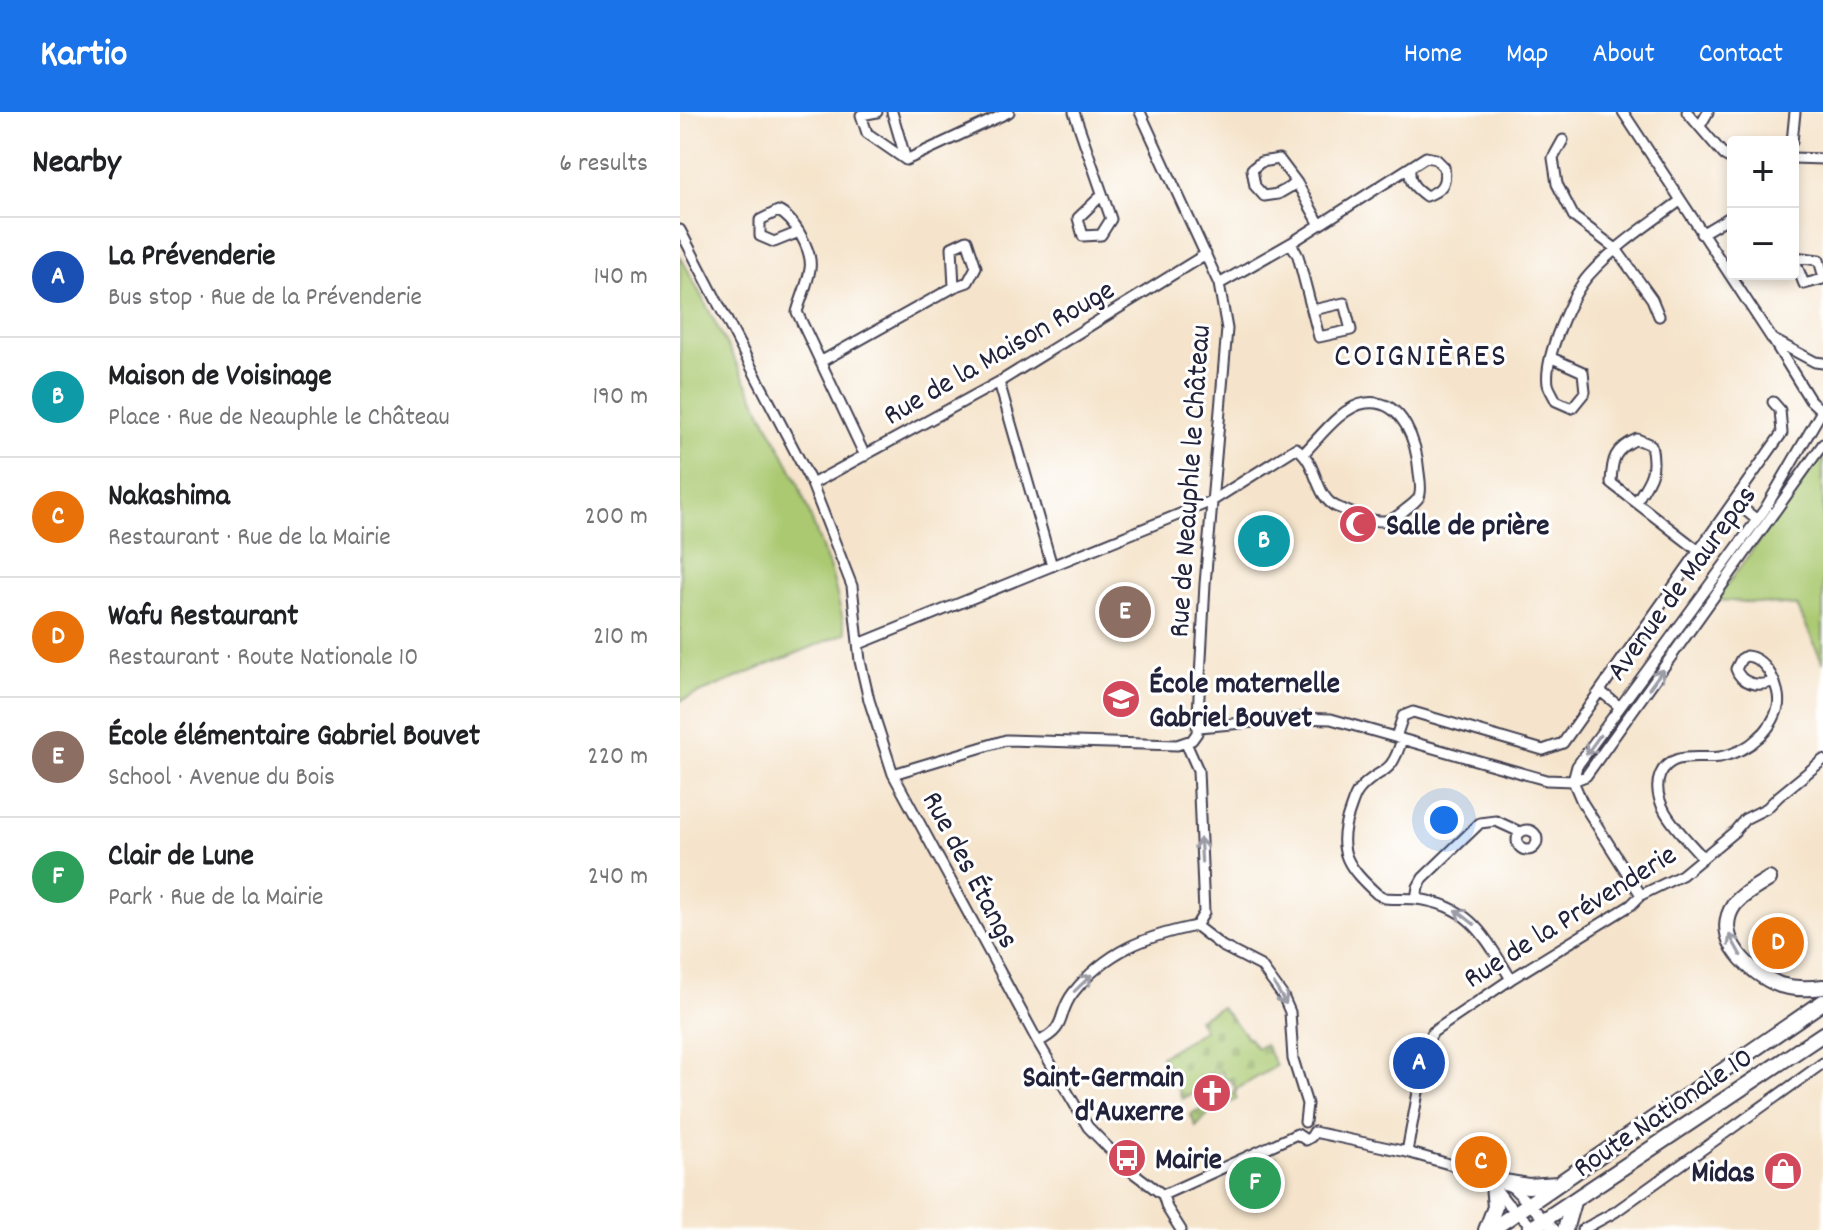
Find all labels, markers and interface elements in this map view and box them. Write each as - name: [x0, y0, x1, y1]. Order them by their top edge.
- text: Kartio: [40, 29, 127, 84]
- text: Home: [1404, 36, 1462, 76]
- text: Map: [1506, 36, 1548, 76]
- text: About: [1592, 36, 1655, 76]
- text: Contact: [1699, 36, 1783, 76]
- map controls: [1727, 136, 1799, 280]
- button: +: [1727, 136, 1799, 208]
- text: Nearby: [32, 140, 121, 189]
- text: 6 results: [559, 146, 648, 183]
- button: −: [1727, 208, 1799, 280]
- text: La Prévenderie: [108, 237, 276, 280]
- text: A: [51, 259, 65, 296]
- text: 140 m: [594, 259, 648, 296]
- street label: Rue de la Maison Rouge: [877, 271, 1124, 439]
- text: Bus stop · Rue de la Prévenderie: [108, 280, 422, 317]
- street label: Rue de Neauphle le Château: [1160, 323, 1225, 639]
- district label: COIGNIÈRES: [1334, 334, 1508, 383]
- text: Maison de Voisinage: [108, 357, 332, 400]
- text: B: [52, 379, 64, 416]
- text: 190 m: [592, 379, 648, 416]
- text: Place · Rue de Neauphle le Château: [108, 400, 450, 437]
- text: Nakashima: [108, 477, 230, 520]
- street label: Avenue de Maurepas: [1598, 478, 1769, 691]
- text: C: [52, 499, 64, 536]
- text: 200 m: [584, 499, 648, 536]
- mosque icon: Salle de prière: [1337, 503, 1379, 545]
- place label: Salle de prière: [1386, 507, 1550, 550]
- pin: B: [1238, 511, 1290, 571]
- text: Restaurant · Rue de la Mairie: [108, 520, 391, 557]
- pin: E: [1099, 582, 1151, 642]
- text: Wafu Restaurant: [108, 597, 298, 640]
- text: D: [51, 619, 65, 656]
- text: 210 m: [593, 619, 648, 656]
- text: Restaurant · Route Nationale 10: [108, 640, 418, 677]
- place label: École maternelle Gabriel Bouvet: [1149, 665, 1340, 742]
- one-way arrow: [1648, 668, 1664, 690]
- school or university icon: École maternelle Gabriel Bouvet: [1100, 678, 1142, 720]
- text: École élémentaire Gabriel Bouvet: [108, 717, 480, 760]
- one-way arrow: [1584, 733, 1601, 755]
- text: E: [52, 739, 64, 776]
- text: 220 m: [587, 739, 648, 776]
- text: School · Avenue du Bois: [108, 760, 335, 797]
- street label: Rue des Étangs: [908, 785, 1028, 957]
- your location: [1424, 800, 1464, 840]
- street label: Rue de la Prévenderie: [1456, 836, 1686, 1002]
- text: Clair de Lune: [108, 837, 254, 880]
- one-way arrow: [1194, 838, 1209, 864]
- text: F: [52, 859, 64, 896]
- text: 240 m: [588, 859, 648, 896]
- text: Park · Rue de la Mairie: [108, 880, 323, 917]
- one-way arrow: [1455, 909, 1476, 926]
- pin: D: [1752, 913, 1804, 973]
- one-way arrow: [1726, 934, 1742, 957]
- one-way arrow: [1073, 974, 1093, 992]
- one-way arrow: [1272, 982, 1288, 1005]
- pin: A: [1393, 1033, 1445, 1093]
- street label: Route Nationale 10: [1566, 1039, 1763, 1191]
- place label: Saint-Germain d'Auxerre: [1023, 1059, 1184, 1136]
- church icon: Saint-Germain d'Auxerre: [1191, 1072, 1233, 1114]
- pin: C: [1455, 1132, 1507, 1192]
- bus stop icon: Mairie: [1106, 1137, 1148, 1179]
- place label: Mairie: [1155, 1141, 1222, 1184]
- shop icon: Midas: [1762, 1150, 1804, 1192]
- pin: F: [1229, 1153, 1281, 1213]
- place label: Midas: [1691, 1154, 1755, 1197]

